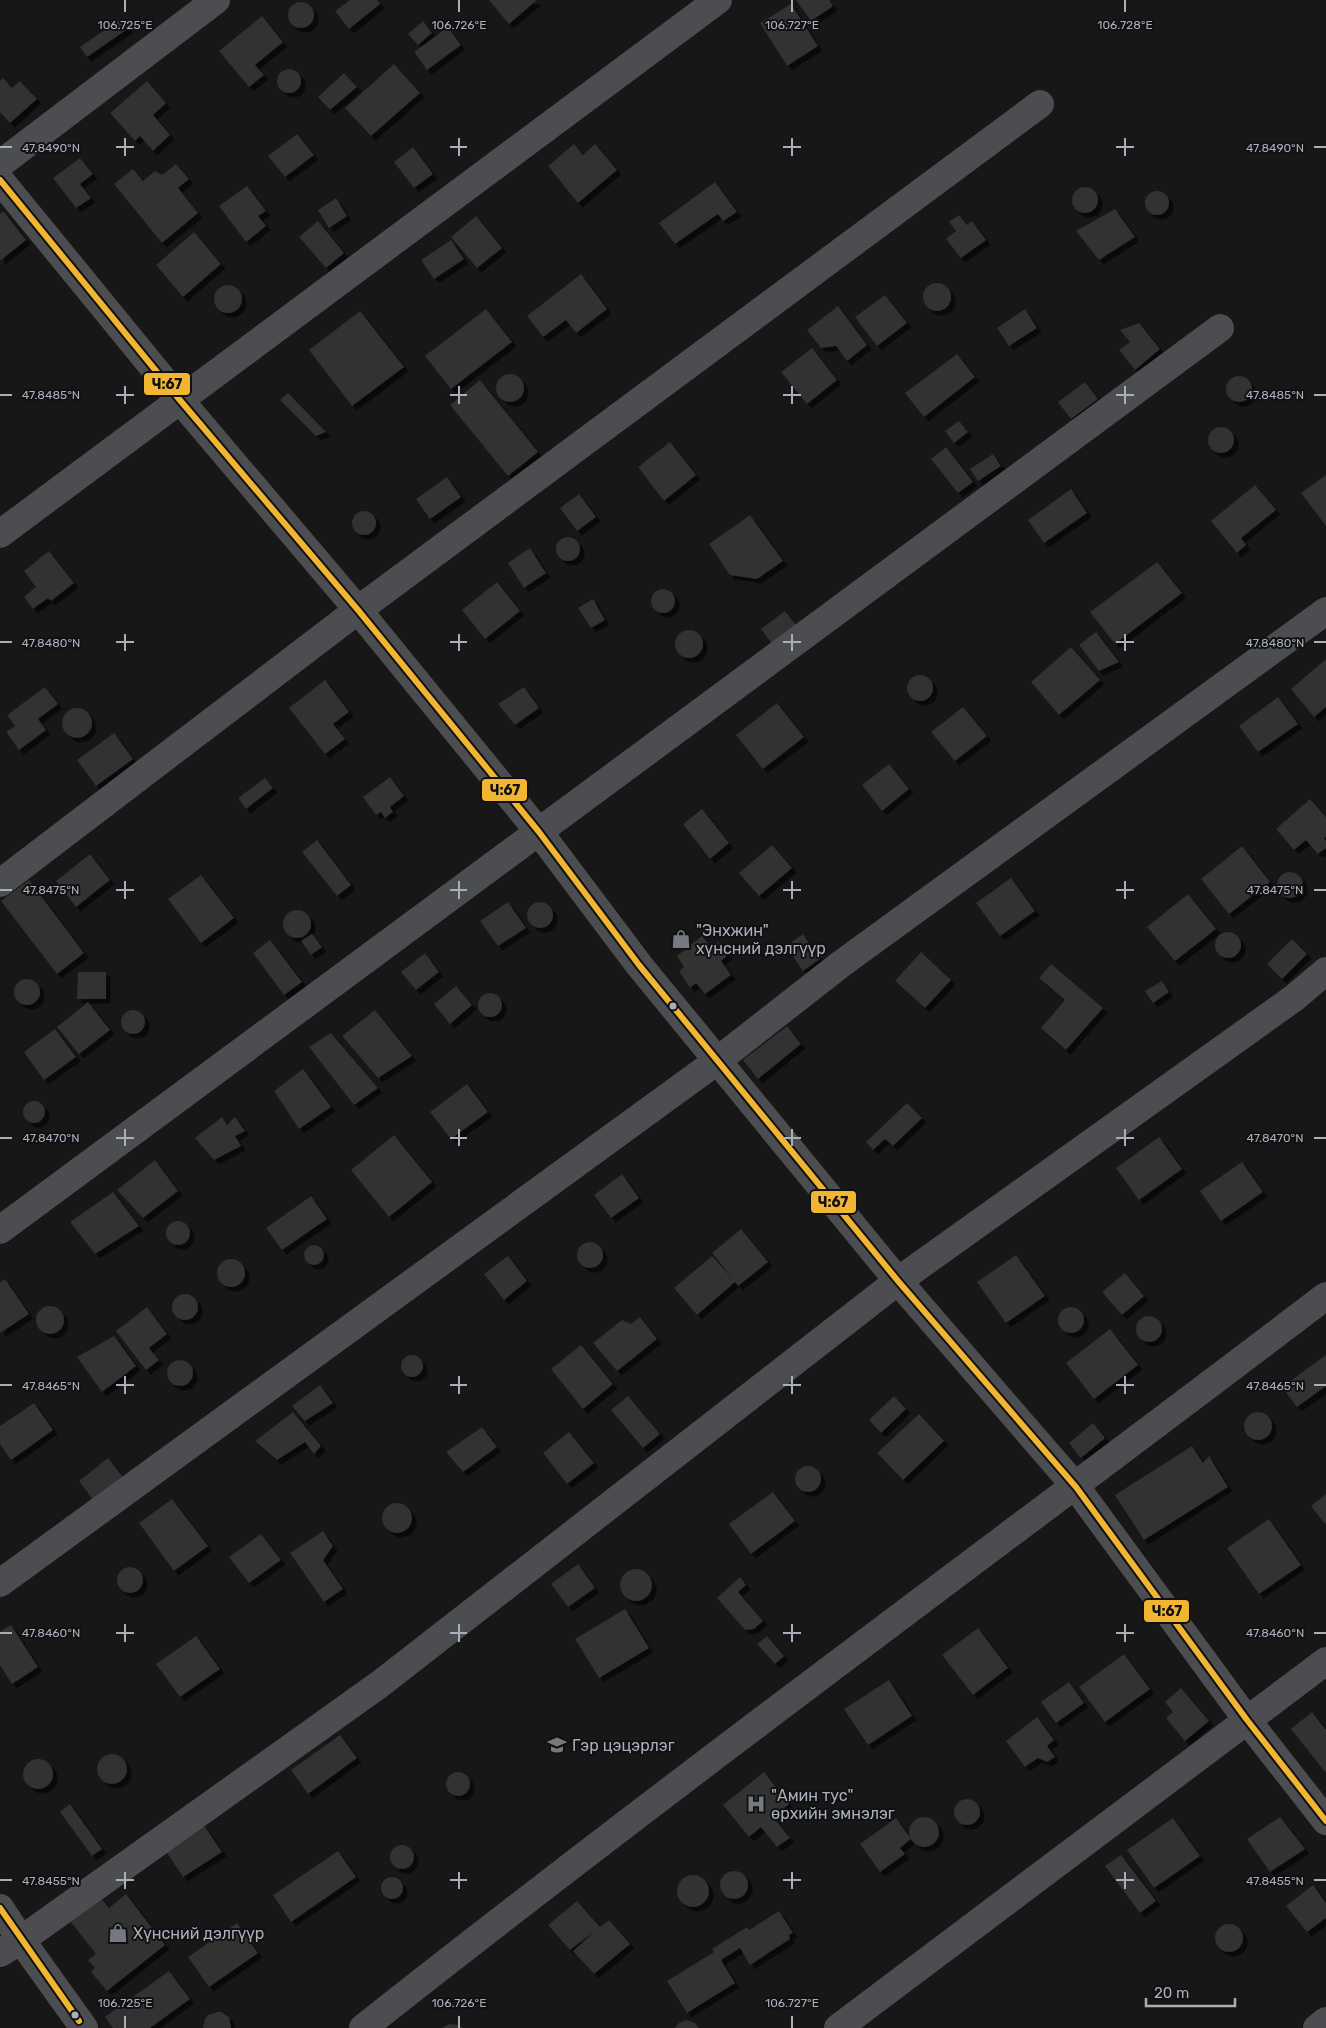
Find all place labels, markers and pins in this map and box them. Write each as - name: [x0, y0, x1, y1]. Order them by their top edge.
- place label: "Энхжин" хүнсний дэлгүүр: [696, 921, 826, 958]
- shop icon: "Энхжин" хүнсний дэлгүүр: [670, 928, 692, 950]
- unlabelled marker: [668, 1001, 678, 1011]
- school or university icon: Гэр цэцэрлэг: [546, 1734, 568, 1756]
- place label: Гэр цэцэрлэг: [572, 1736, 675, 1755]
- place label: "Амин тус" өрхийн эмнэлэг: [771, 1786, 895, 1823]
- hospital icon: "Амин тус" өрхийн эмнэлэг: [745, 1793, 767, 1815]
- shop icon: Хүнсний дэлгүүр: [107, 1922, 129, 1944]
- place label: Хүнсний дэлгүүр: [133, 1924, 264, 1943]
- unlabelled marker: [70, 2010, 80, 2020]

